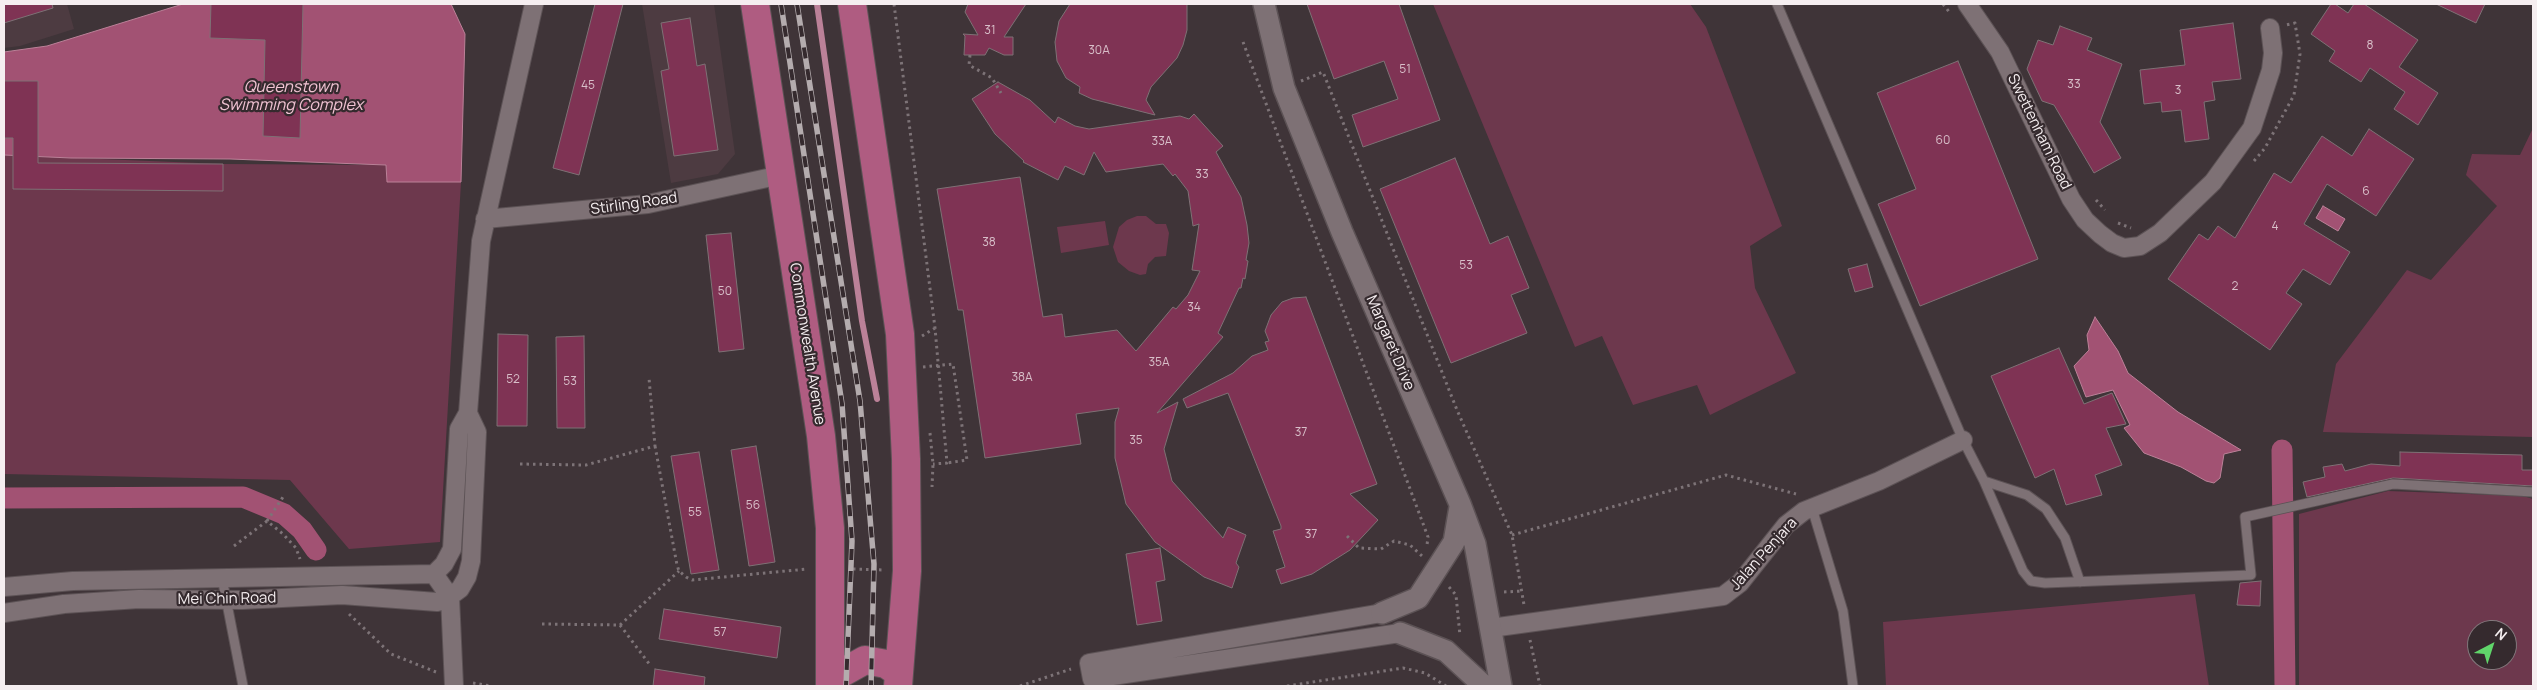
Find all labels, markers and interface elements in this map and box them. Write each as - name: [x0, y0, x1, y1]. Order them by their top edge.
- house number: 31: [984, 24, 996, 38]
- house number: 8: [2367, 39, 2373, 53]
- house number: 30A: [1088, 44, 1110, 58]
- house number: 51: [1399, 63, 1411, 77]
- street label: Swettenham Road: [2003, 71, 2075, 193]
- water label: Queenstown Swimming Complex: [219, 78, 363, 116]
- house number: 33: [2067, 78, 2081, 92]
- house number: 45: [581, 79, 595, 93]
- house number: 3: [2175, 84, 2181, 98]
- house number: 60: [1936, 134, 1950, 148]
- house number: 33A: [1152, 135, 1172, 149]
- house number: 33: [1195, 168, 1209, 182]
- house number: 6: [2362, 185, 2370, 199]
- street label: Stirling Road: [589, 189, 679, 219]
- house number: 4: [2271, 220, 2279, 234]
- house number: 38: [982, 236, 996, 250]
- house number: 53: [1459, 259, 1473, 273]
- street label: Commonwealth Avenue: [785, 262, 829, 426]
- house number: 2: [2232, 280, 2238, 294]
- house number: 50: [718, 285, 732, 299]
- street label: Margaret Drive: [1362, 293, 1418, 393]
- house number: 34: [1187, 301, 1201, 315]
- house number: 35A: [1148, 356, 1170, 370]
- house number: 38A: [1011, 371, 1033, 385]
- house number: 52: [506, 373, 520, 387]
- house number: 53: [563, 375, 577, 389]
- house number: 37: [1295, 426, 1307, 440]
- house number: 35: [1129, 434, 1143, 448]
- house number: 56: [746, 499, 760, 513]
- house number: 55: [688, 506, 702, 520]
- street label: Jalan Penjara: [1727, 514, 1801, 594]
- house number: 37: [1305, 528, 1317, 542]
- street label: Mei Chin Road: [178, 589, 276, 609]
- north arrow: [2467, 620, 2517, 670]
- text: N: [2491, 623, 2511, 644]
- house number: 57: [714, 626, 726, 640]

